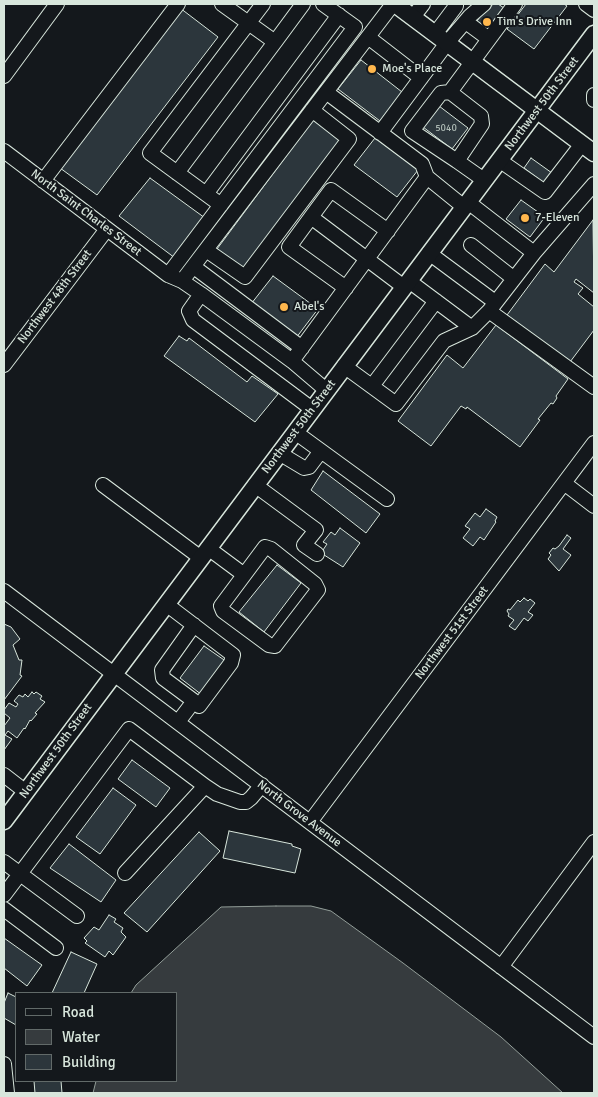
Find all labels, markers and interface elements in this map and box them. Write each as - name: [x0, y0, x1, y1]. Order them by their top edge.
- place label: Tim's Drive Inn: [497, 15, 572, 29]
- marker: Tim's Drive Inn: [481, 16, 493, 28]
- street label: Northwest 50th Street: [502, 54, 582, 154]
- place label: Moe's Place: [382, 62, 442, 76]
- marker: Moe's Place: [366, 63, 378, 75]
- house number: 5040: [435, 122, 457, 134]
- street label: North Saint Charles Street: [28, 167, 144, 259]
- place label: 7-Eleven: [535, 211, 580, 225]
- marker: 7-Eleven: [519, 212, 531, 224]
- street label: Northwest 48th Street: [15, 247, 95, 347]
- place label: Abel's: [294, 300, 325, 314]
- marker: Abel's: [278, 301, 290, 313]
- street label: Northwest 50th Street: [259, 377, 339, 477]
- street label: Northwest 51st Street: [412, 584, 492, 682]
- street label: Northwest 50th Street: [17, 701, 95, 801]
- street label: North Grove Avenue: [254, 778, 344, 850]
- legend: [15, 992, 178, 1082]
- text: Road: [62, 1003, 94, 1021]
- text: Water: [62, 1028, 100, 1046]
- text: Building: [62, 1053, 116, 1071]

